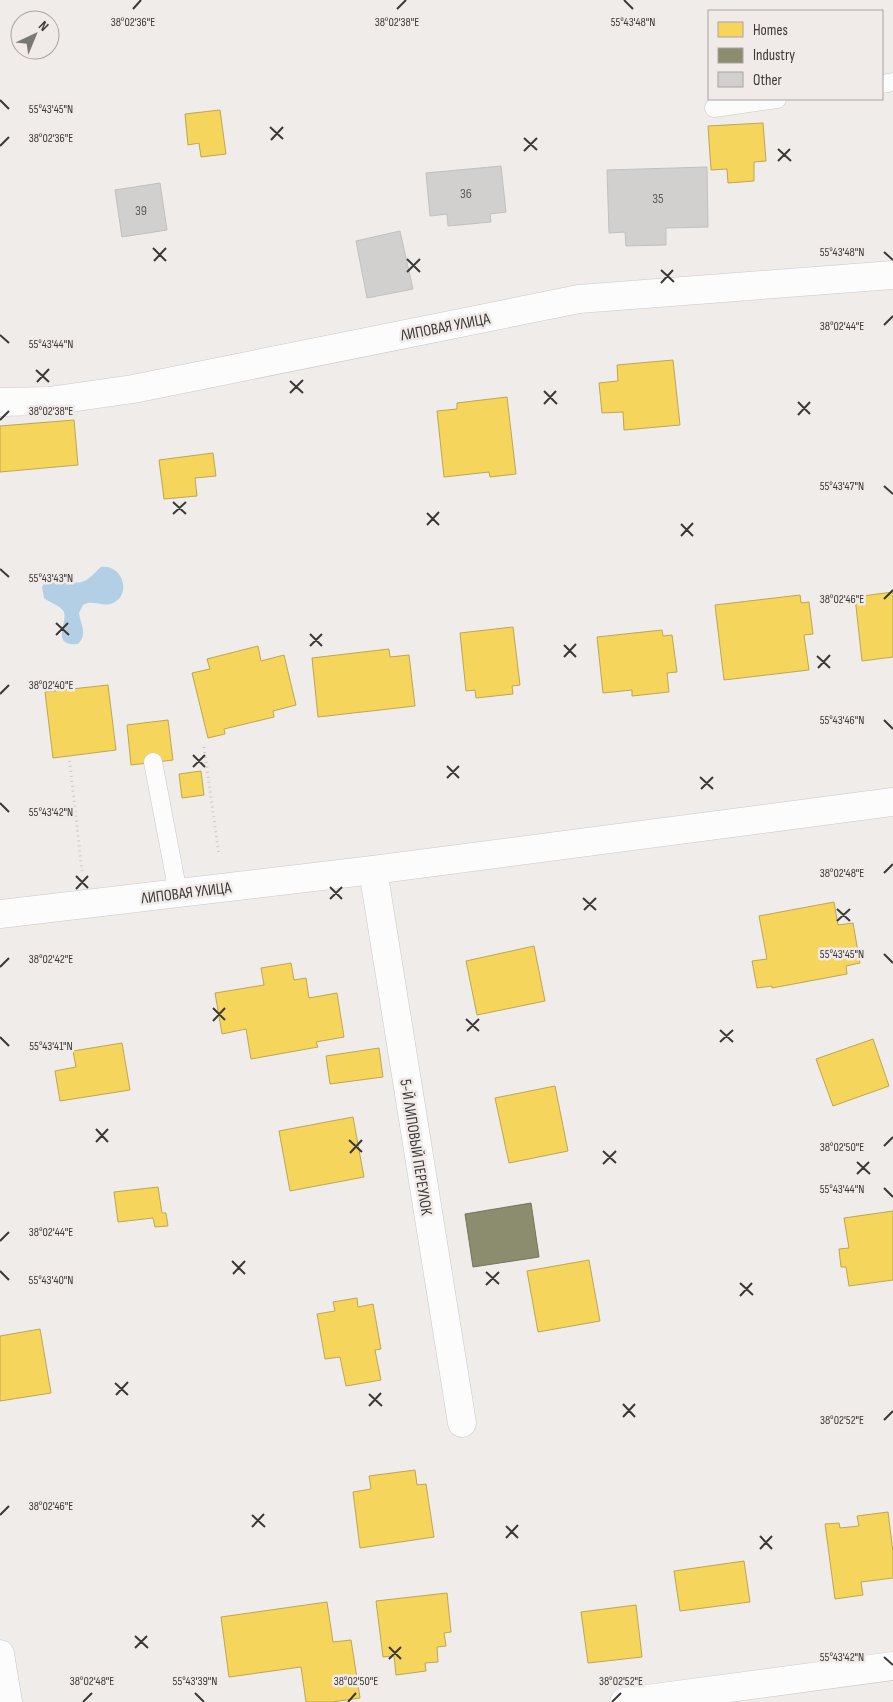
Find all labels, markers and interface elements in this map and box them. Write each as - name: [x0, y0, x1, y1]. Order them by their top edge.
- north arrow: [10, 10, 60, 60]
- legend: [708, 10, 883, 100]
- text: 38°02'36"E: [111, 15, 155, 30]
- text: 38°02'38"E: [375, 15, 419, 30]
- text: 55°43'48"N: [611, 15, 655, 30]
- text: N: [35, 17, 52, 35]
- text: Homes: [753, 21, 788, 40]
- text: Industry: [753, 46, 795, 65]
- text: Other: [753, 71, 782, 90]
- text: 55°43'45"N: [29, 102, 73, 117]
- text: 38°02'36"E: [29, 131, 73, 146]
- house number: 36: [460, 185, 472, 202]
- house number: 35: [652, 190, 664, 207]
- house number: 39: [135, 202, 147, 219]
- text: 55°43'48"N: [820, 245, 864, 260]
- street label: ЛИПОВАЯ УЛИЦА: [398, 309, 492, 346]
- text: 38°02'44"E: [820, 319, 864, 334]
- text: 55°43'44"N: [29, 337, 73, 352]
- text: 38°02'38"E: [29, 404, 73, 419]
- text: 55°43'47"N: [820, 479, 864, 494]
- text: 55°43'43"N: [29, 571, 73, 586]
- text: 38°02'46"E: [820, 592, 864, 607]
- text: 38°02'40"E: [29, 678, 73, 693]
- text: 55°43'46"N: [820, 713, 864, 728]
- text: 55°43'42"N: [29, 805, 73, 820]
- text: 38°02'48"E: [820, 866, 864, 881]
- street label: ЛИПОВАЯ УЛИЦА: [139, 879, 232, 909]
- text: 55°43'45"N: [820, 947, 864, 962]
- text: 38°02'42"E: [29, 952, 73, 967]
- text: 55°43'41"N: [29, 1039, 73, 1054]
- street label: 5-Й ЛИПОВЫЙ ПЕРЕУЛОК: [395, 1078, 436, 1217]
- text: 38°02'50"E: [820, 1140, 864, 1155]
- text: 55°43'44"N: [820, 1182, 864, 1197]
- text: 38°02'44"E: [29, 1225, 73, 1240]
- text: 55°43'40"N: [29, 1273, 73, 1288]
- text: 38°02'52"E: [820, 1413, 864, 1428]
- text: 38°02'46"E: [29, 1499, 73, 1514]
- text: 55°43'42"N: [820, 1650, 864, 1665]
- text: 38°02'48"E: [70, 1674, 114, 1689]
- text: 55°43'39"N: [173, 1674, 217, 1689]
- text: 38°02'50"E: [334, 1674, 378, 1689]
- text: 38°02'52"E: [599, 1674, 643, 1689]

